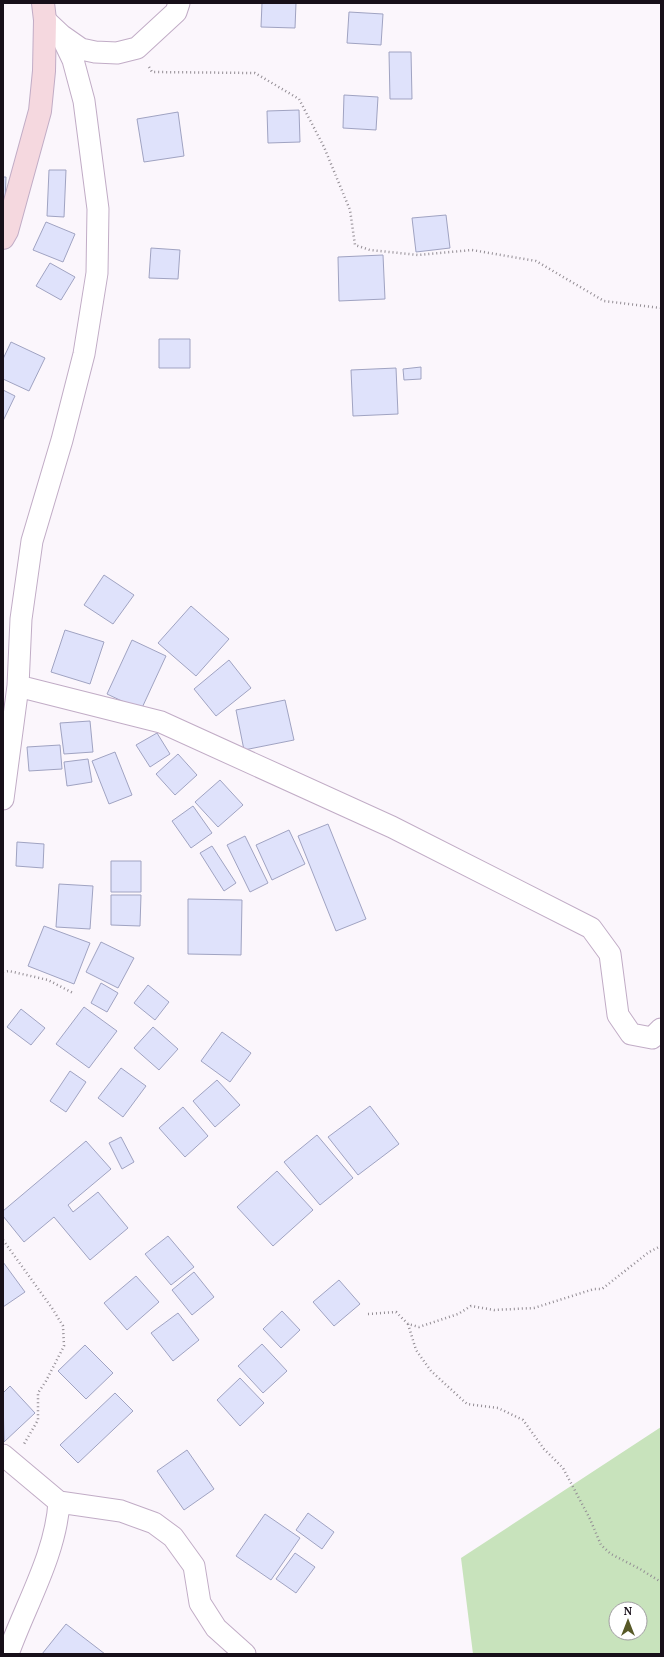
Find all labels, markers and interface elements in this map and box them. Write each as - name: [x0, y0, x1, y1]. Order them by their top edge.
- north arrow: [608, 1601, 648, 1641]
- text: N: [624, 1604, 633, 1618]

